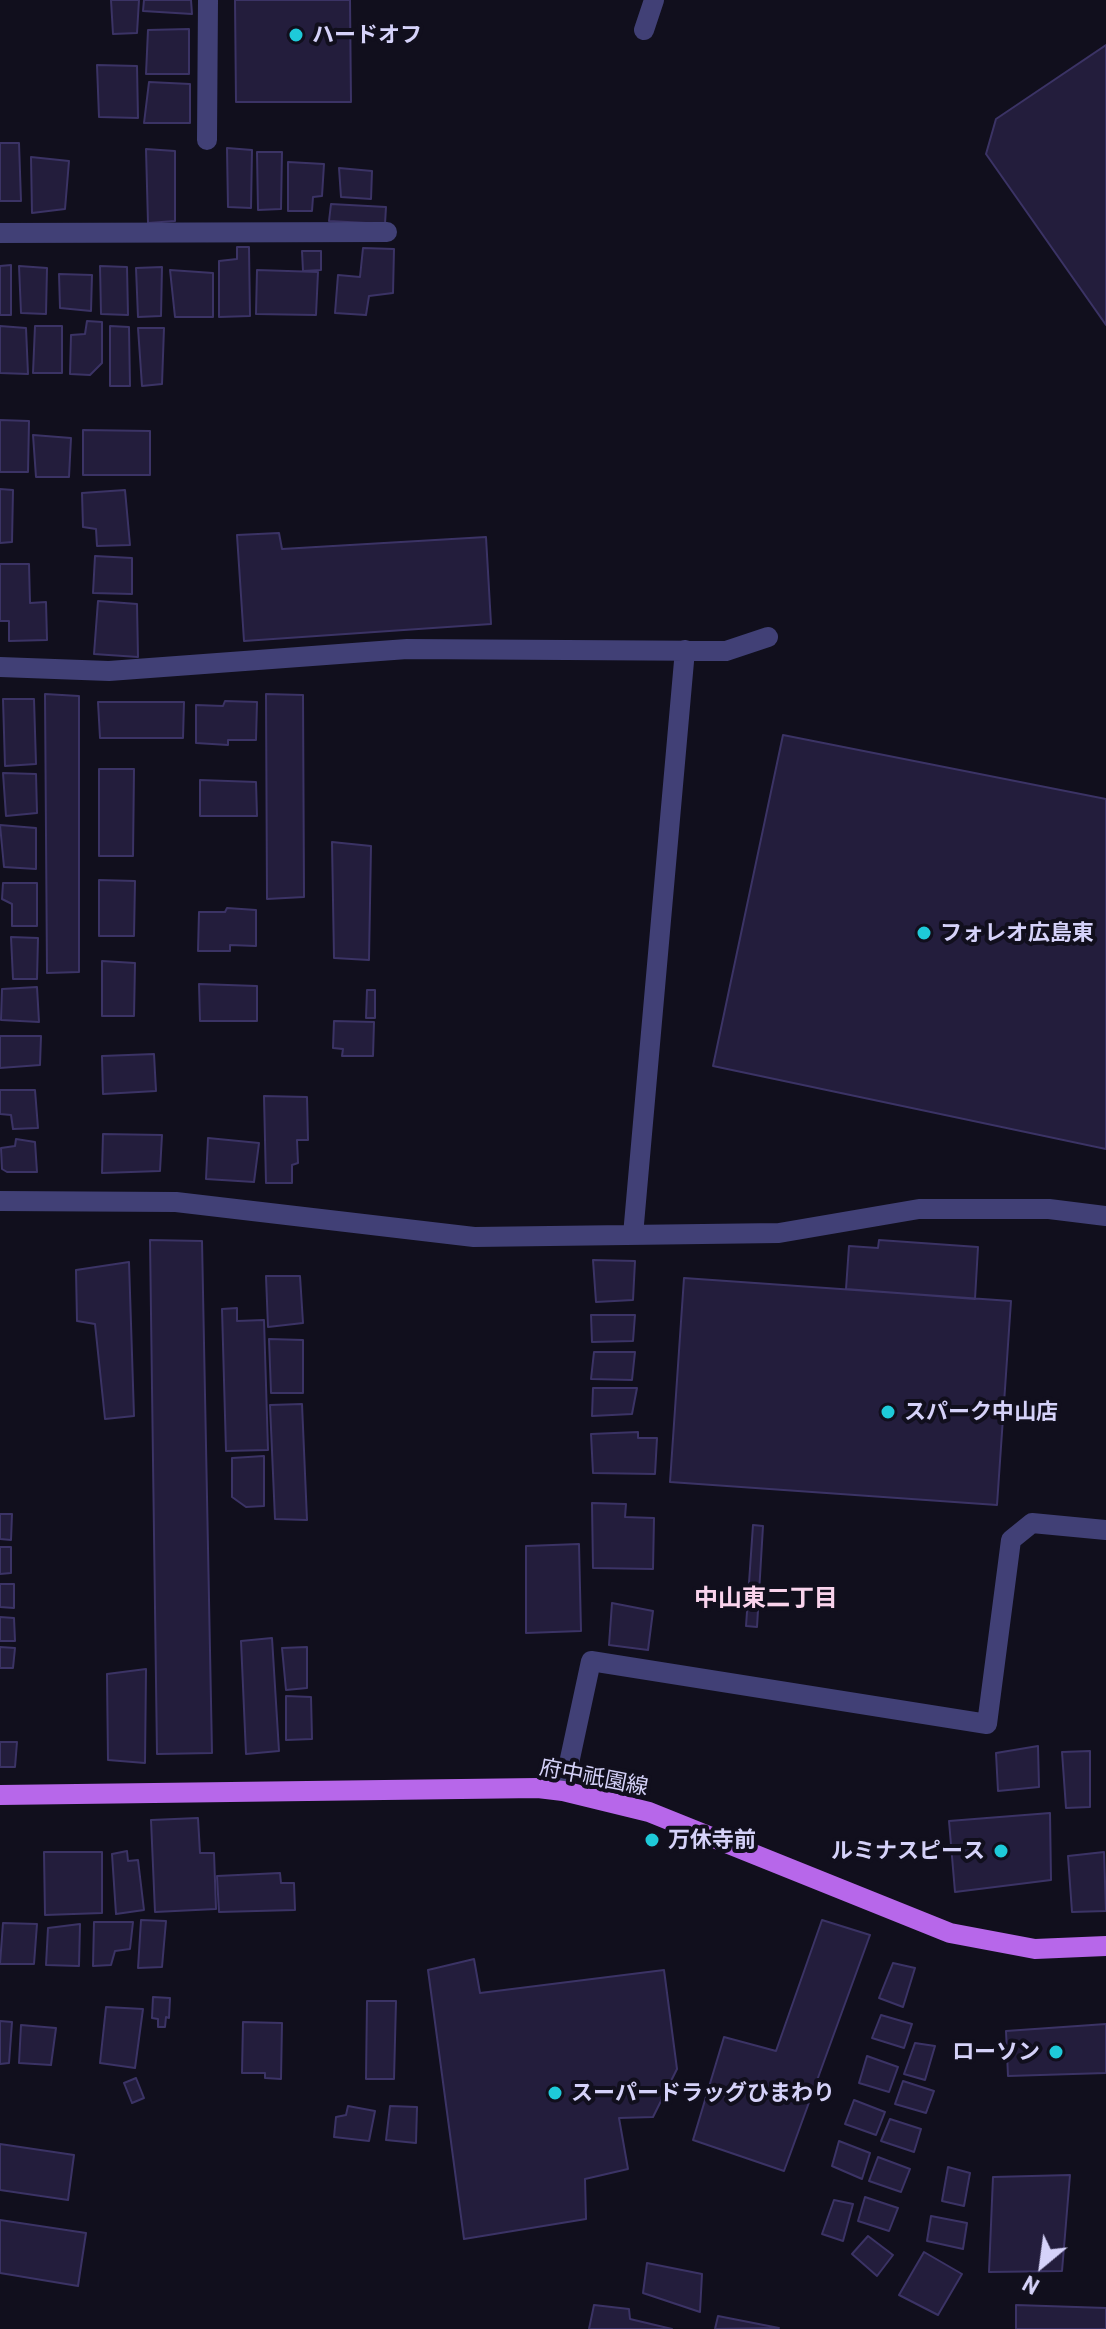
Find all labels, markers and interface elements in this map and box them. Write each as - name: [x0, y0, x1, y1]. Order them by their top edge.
- place label: ハードオフ: [312, 22, 422, 48]
- marker: ハードオフ: [287, 26, 305, 44]
- place label: フォレオ広島東: [940, 920, 1094, 946]
- marker: フォレオ広島東: [915, 924, 933, 942]
- place label: スパーク中山店: [904, 1399, 1058, 1425]
- marker: スパーク中山店: [879, 1403, 897, 1421]
- district label: 中山東二丁目: [694, 1584, 838, 1612]
- street label: 府中祇園線: [537, 1754, 651, 1800]
- place label: 万休寺前: [668, 1827, 756, 1853]
- marker: 万休寺前: [643, 1831, 661, 1849]
- place label: ルミナスピース: [831, 1838, 985, 1864]
- marker: ルミナスピース: [992, 1842, 1010, 1860]
- place label: ローソン: [952, 2039, 1040, 2065]
- marker: ローソン: [1047, 2043, 1065, 2061]
- place label: スーパードラッグひまわり: [571, 2080, 835, 2106]
- marker: スーパードラッグひまわり: [546, 2084, 564, 2102]
- north arrow: [1002, 2225, 1082, 2305]
- text: N: [1018, 2271, 1043, 2301]

